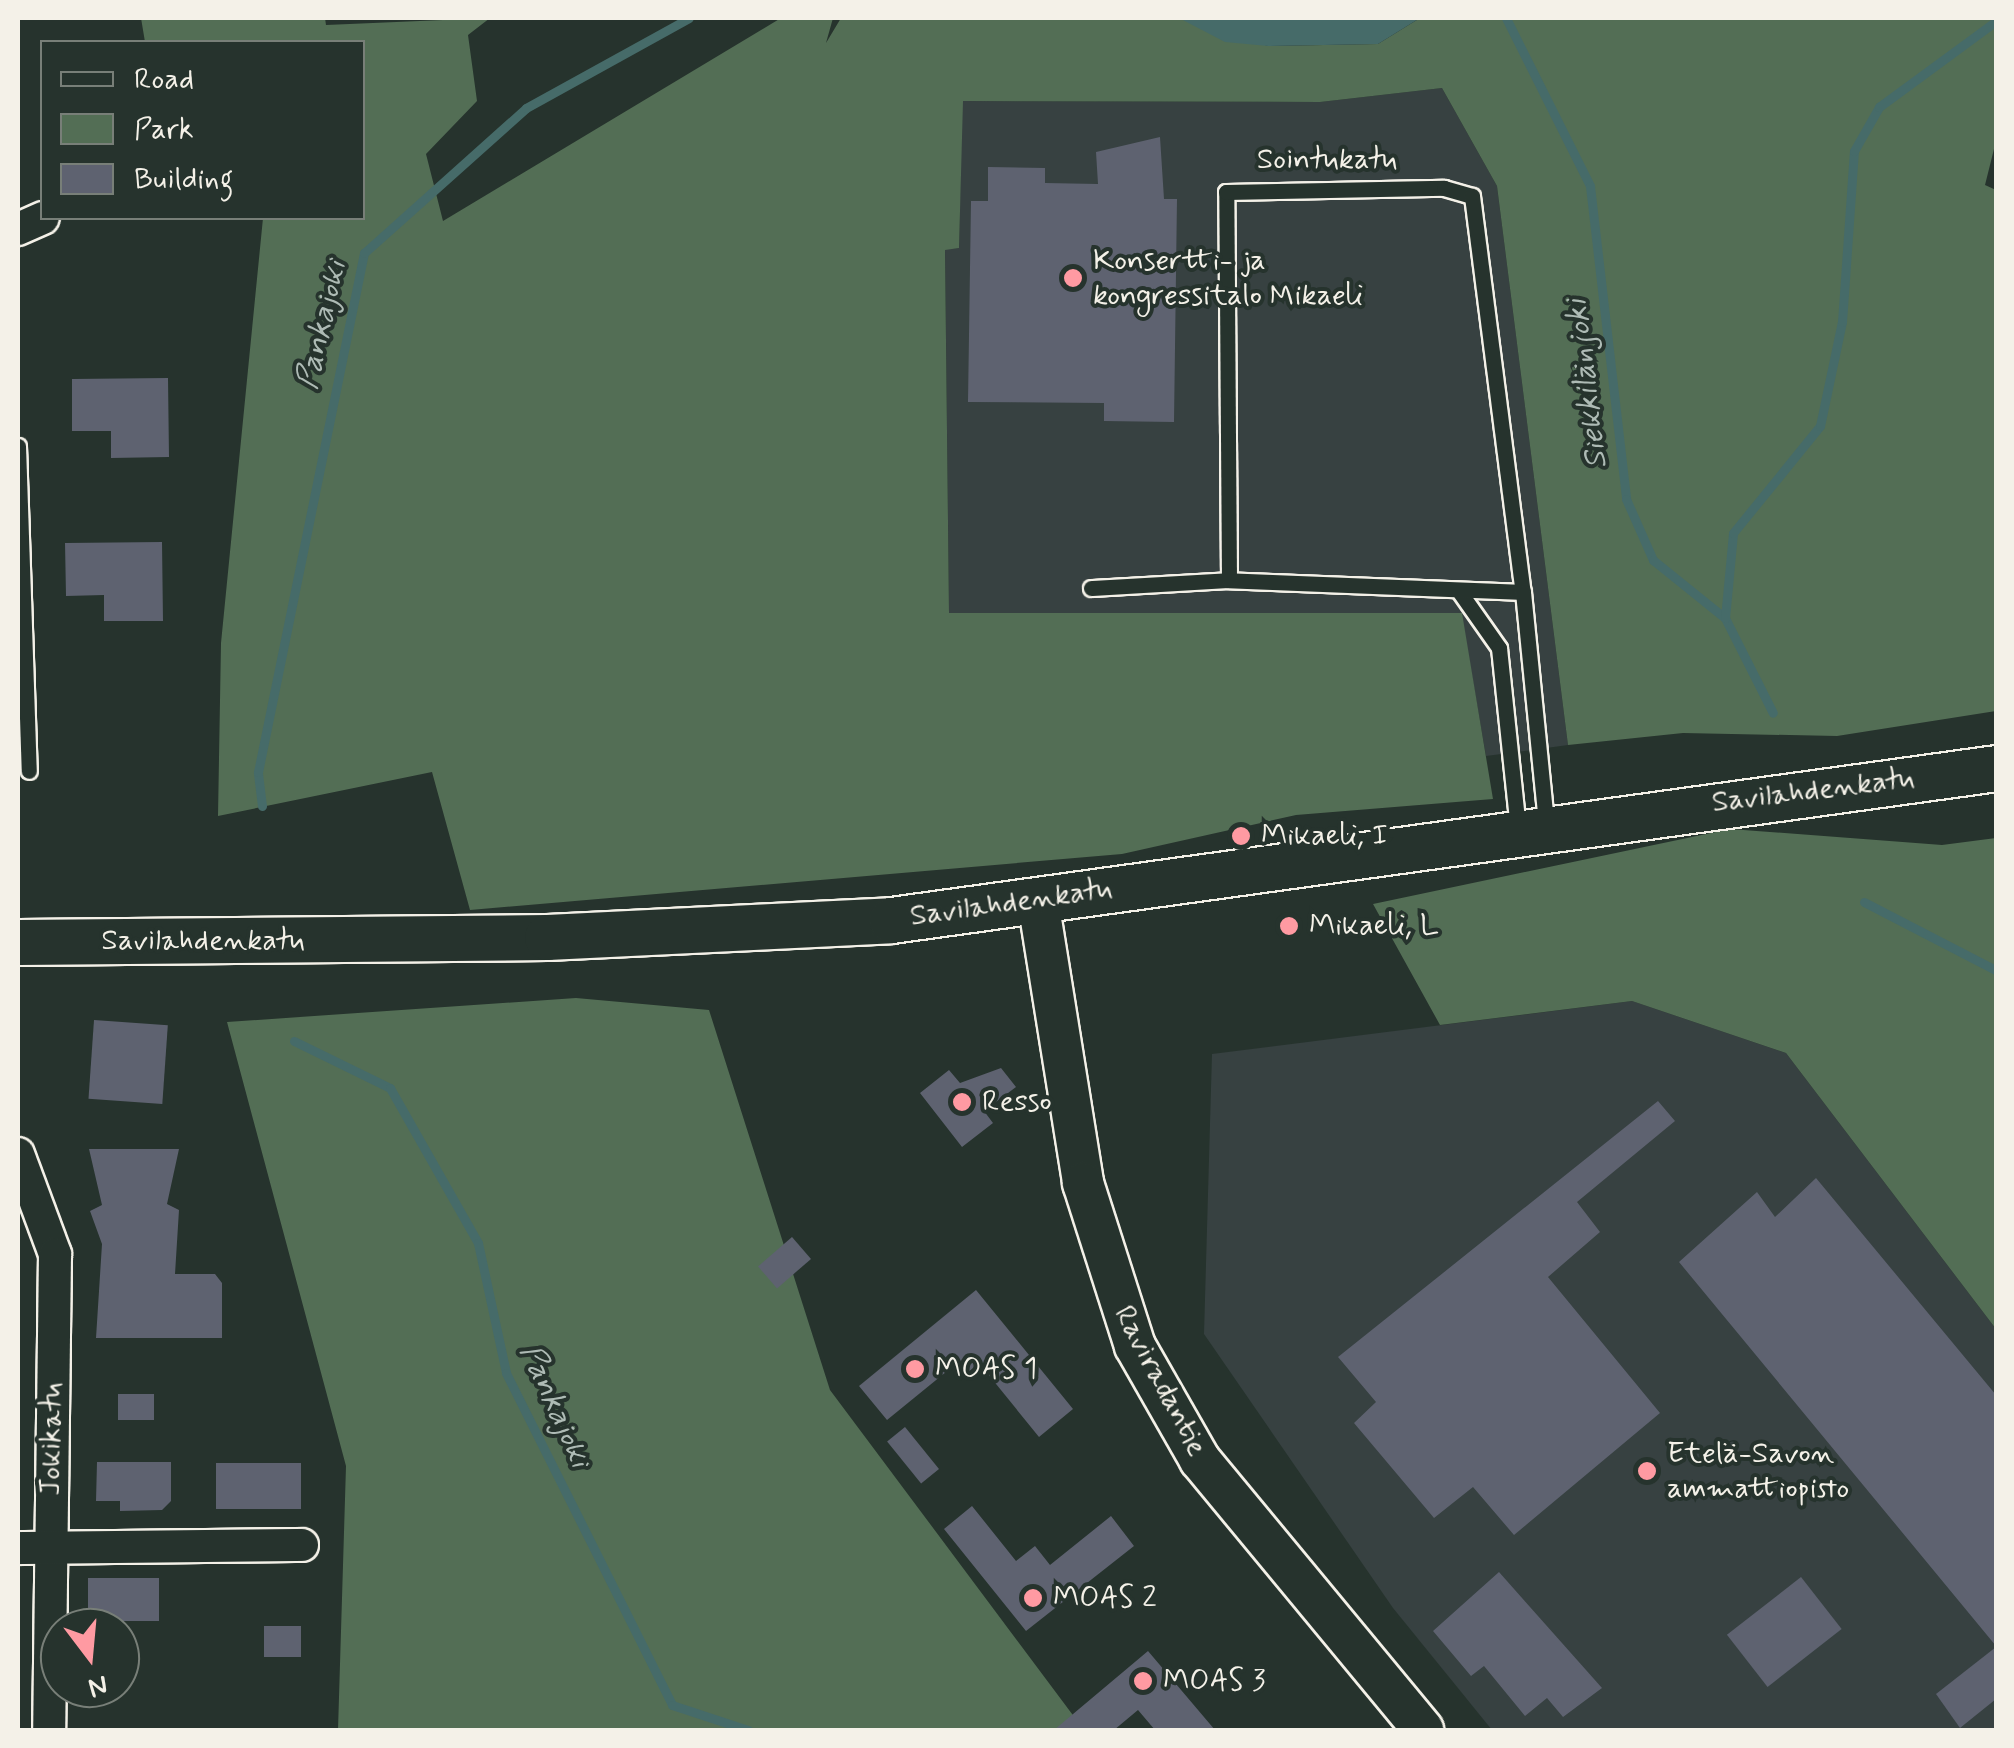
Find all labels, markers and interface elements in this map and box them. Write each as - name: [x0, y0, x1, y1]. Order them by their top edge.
- legend: [40, 40, 365, 220]
- text: Road: [134, 60, 194, 99]
- text: Park: [134, 110, 194, 149]
- street label: Sointukatu: [1257, 142, 1397, 178]
- text: Building: [134, 160, 233, 199]
- place label: Konsertti- ja kongressitalo Mikaeli: [1093, 243, 1366, 314]
- water label: Pankajoki: [289, 257, 355, 393]
- marker: Konsertti- ja kongressitalo Mikaeli: [1062, 267, 1084, 289]
- water label: Siekkilänjoki: [1558, 297, 1616, 471]
- street label: Savilahdenkatu: [1710, 761, 1916, 821]
- place label: Mikaeli, I: [1261, 818, 1388, 854]
- marker: Mikaeli, I: [1230, 825, 1252, 847]
- street label: Savilahdenkatu: [908, 871, 1114, 935]
- place label: Mikaeli, L: [1309, 908, 1438, 944]
- marker: Mikaeli, L: [1278, 915, 1300, 937]
- street label: Savilahdenkatu: [101, 923, 305, 959]
- place label: Resso: [982, 1084, 1052, 1120]
- marker: Resso: [951, 1091, 973, 1113]
- street label: Raviradantie: [1105, 1300, 1215, 1462]
- water label: Pankajoki: [511, 1338, 599, 1474]
- place label: MOAS 1: [935, 1351, 1037, 1387]
- marker: MOAS 1: [904, 1358, 926, 1380]
- street label: Jokikatu: [33, 1382, 71, 1496]
- place label: Etelä-Savon ammattiopisto: [1667, 1436, 1849, 1506]
- marker: Etelä-Savon ammattiopisto: [1636, 1460, 1658, 1482]
- place label: MOAS 2: [1053, 1580, 1157, 1616]
- marker: MOAS 2: [1022, 1587, 1044, 1609]
- north arrow: [40, 1608, 140, 1708]
- place label: MOAS 3: [1163, 1663, 1265, 1699]
- text: N: [84, 1665, 112, 1706]
- marker: MOAS 3: [1132, 1670, 1154, 1692]

